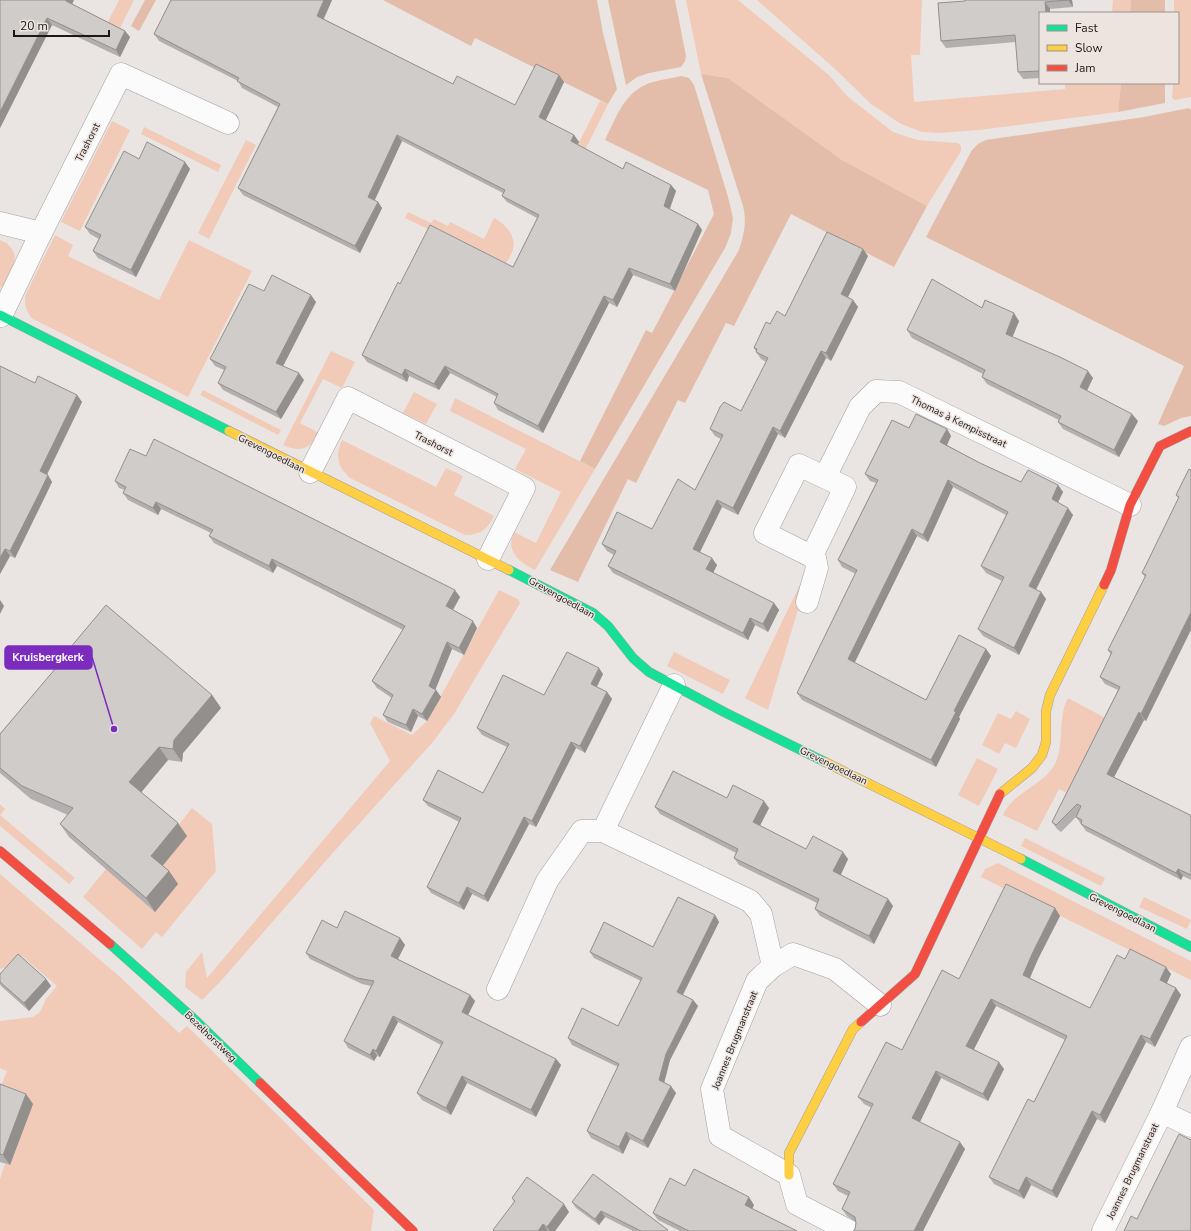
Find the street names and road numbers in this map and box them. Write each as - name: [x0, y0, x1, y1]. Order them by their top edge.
- street label: Trashorst: [72, 120, 104, 164]
- street label: Thomas à Kempisstraat: [908, 393, 1009, 451]
- street label: Trashorst: [412, 428, 456, 460]
- street label: Grevengoedlaan: [235, 431, 308, 477]
- street label: Grevengoedlaan: [526, 574, 597, 622]
- street label: Grevengoedlaan: [797, 743, 870, 788]
- street label: Grevengoedlaan: [1086, 890, 1159, 936]
- street label: Joannes Brugmanstraat: [708, 988, 761, 1093]
- street label: Bezelhorstweg: [181, 1008, 240, 1065]
- street label: Joannes Brugmanstraat: [1103, 1121, 1163, 1223]

